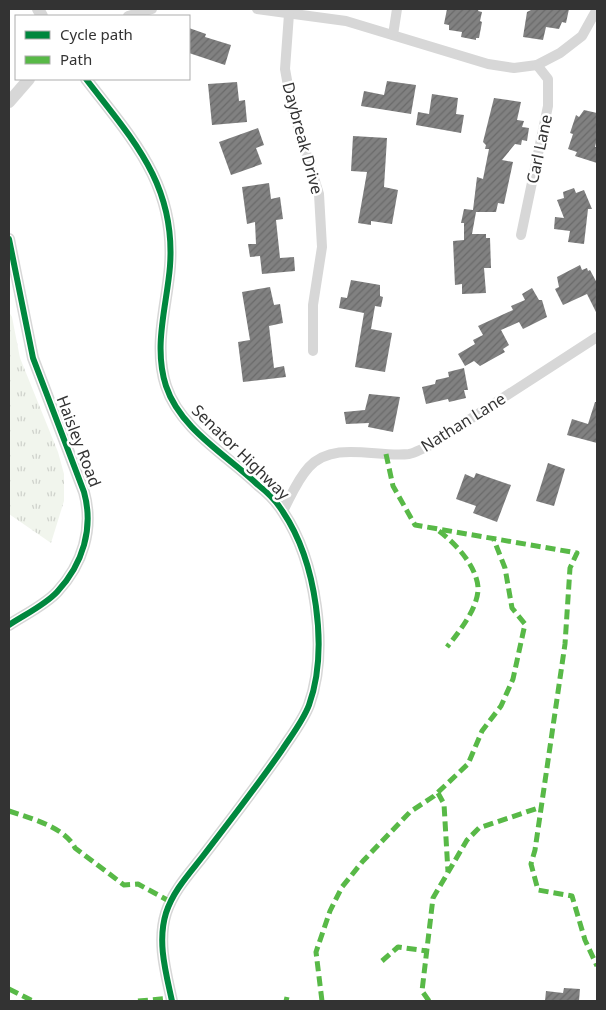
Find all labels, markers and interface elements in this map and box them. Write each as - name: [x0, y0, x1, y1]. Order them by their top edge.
- legend: [15, 15, 190, 80]
- text: Cycle path: [60, 24, 133, 44]
- text: Path: [60, 49, 92, 69]
- street label: Daybreak Drive: [277, 80, 329, 196]
- street label: Carl Lane: [521, 112, 557, 186]
- street label: Nathan Lane: [416, 387, 510, 457]
- street label: Haisley Road: [51, 392, 107, 490]
- street label: Senator Highway: [187, 400, 295, 505]

